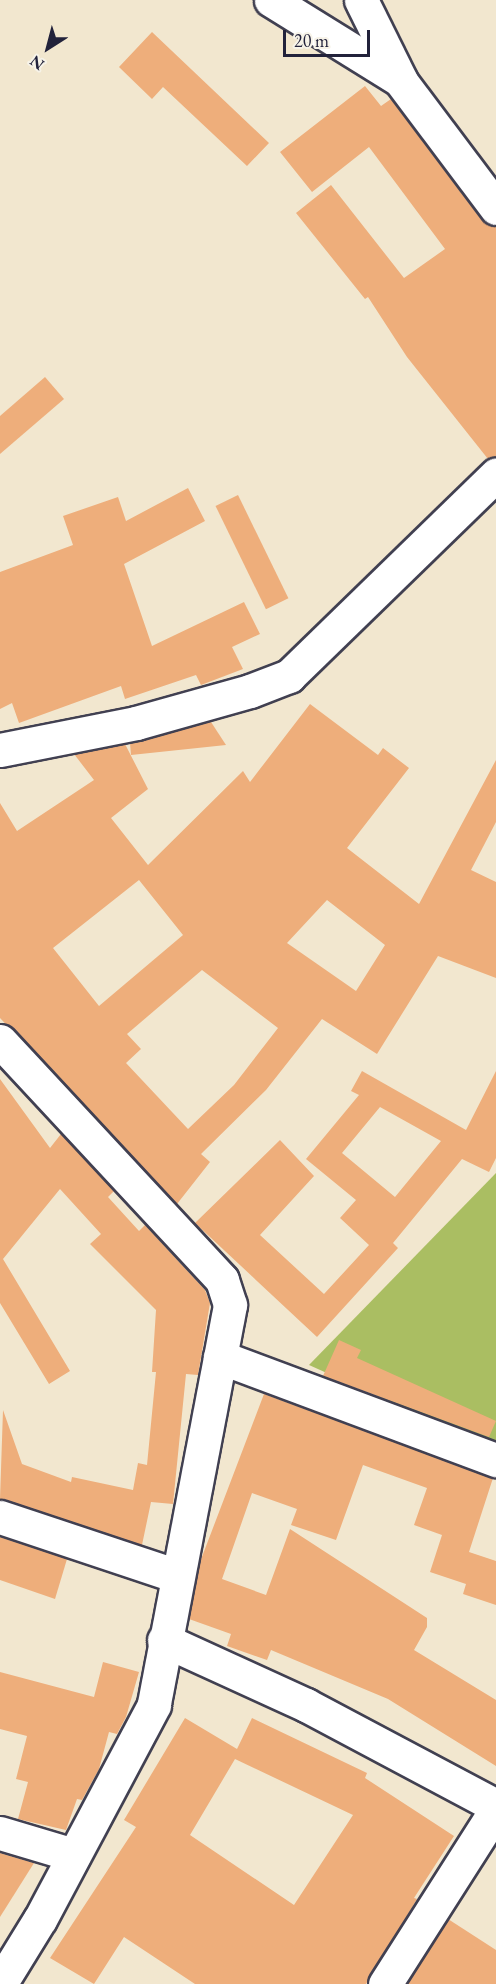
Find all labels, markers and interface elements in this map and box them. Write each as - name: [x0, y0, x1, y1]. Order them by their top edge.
- north arrow: [18, 18, 78, 78]
- scale bar: [286, 18, 373, 56]
- text: 20 m: [294, 29, 329, 52]
- text: N: [26, 51, 49, 75]

